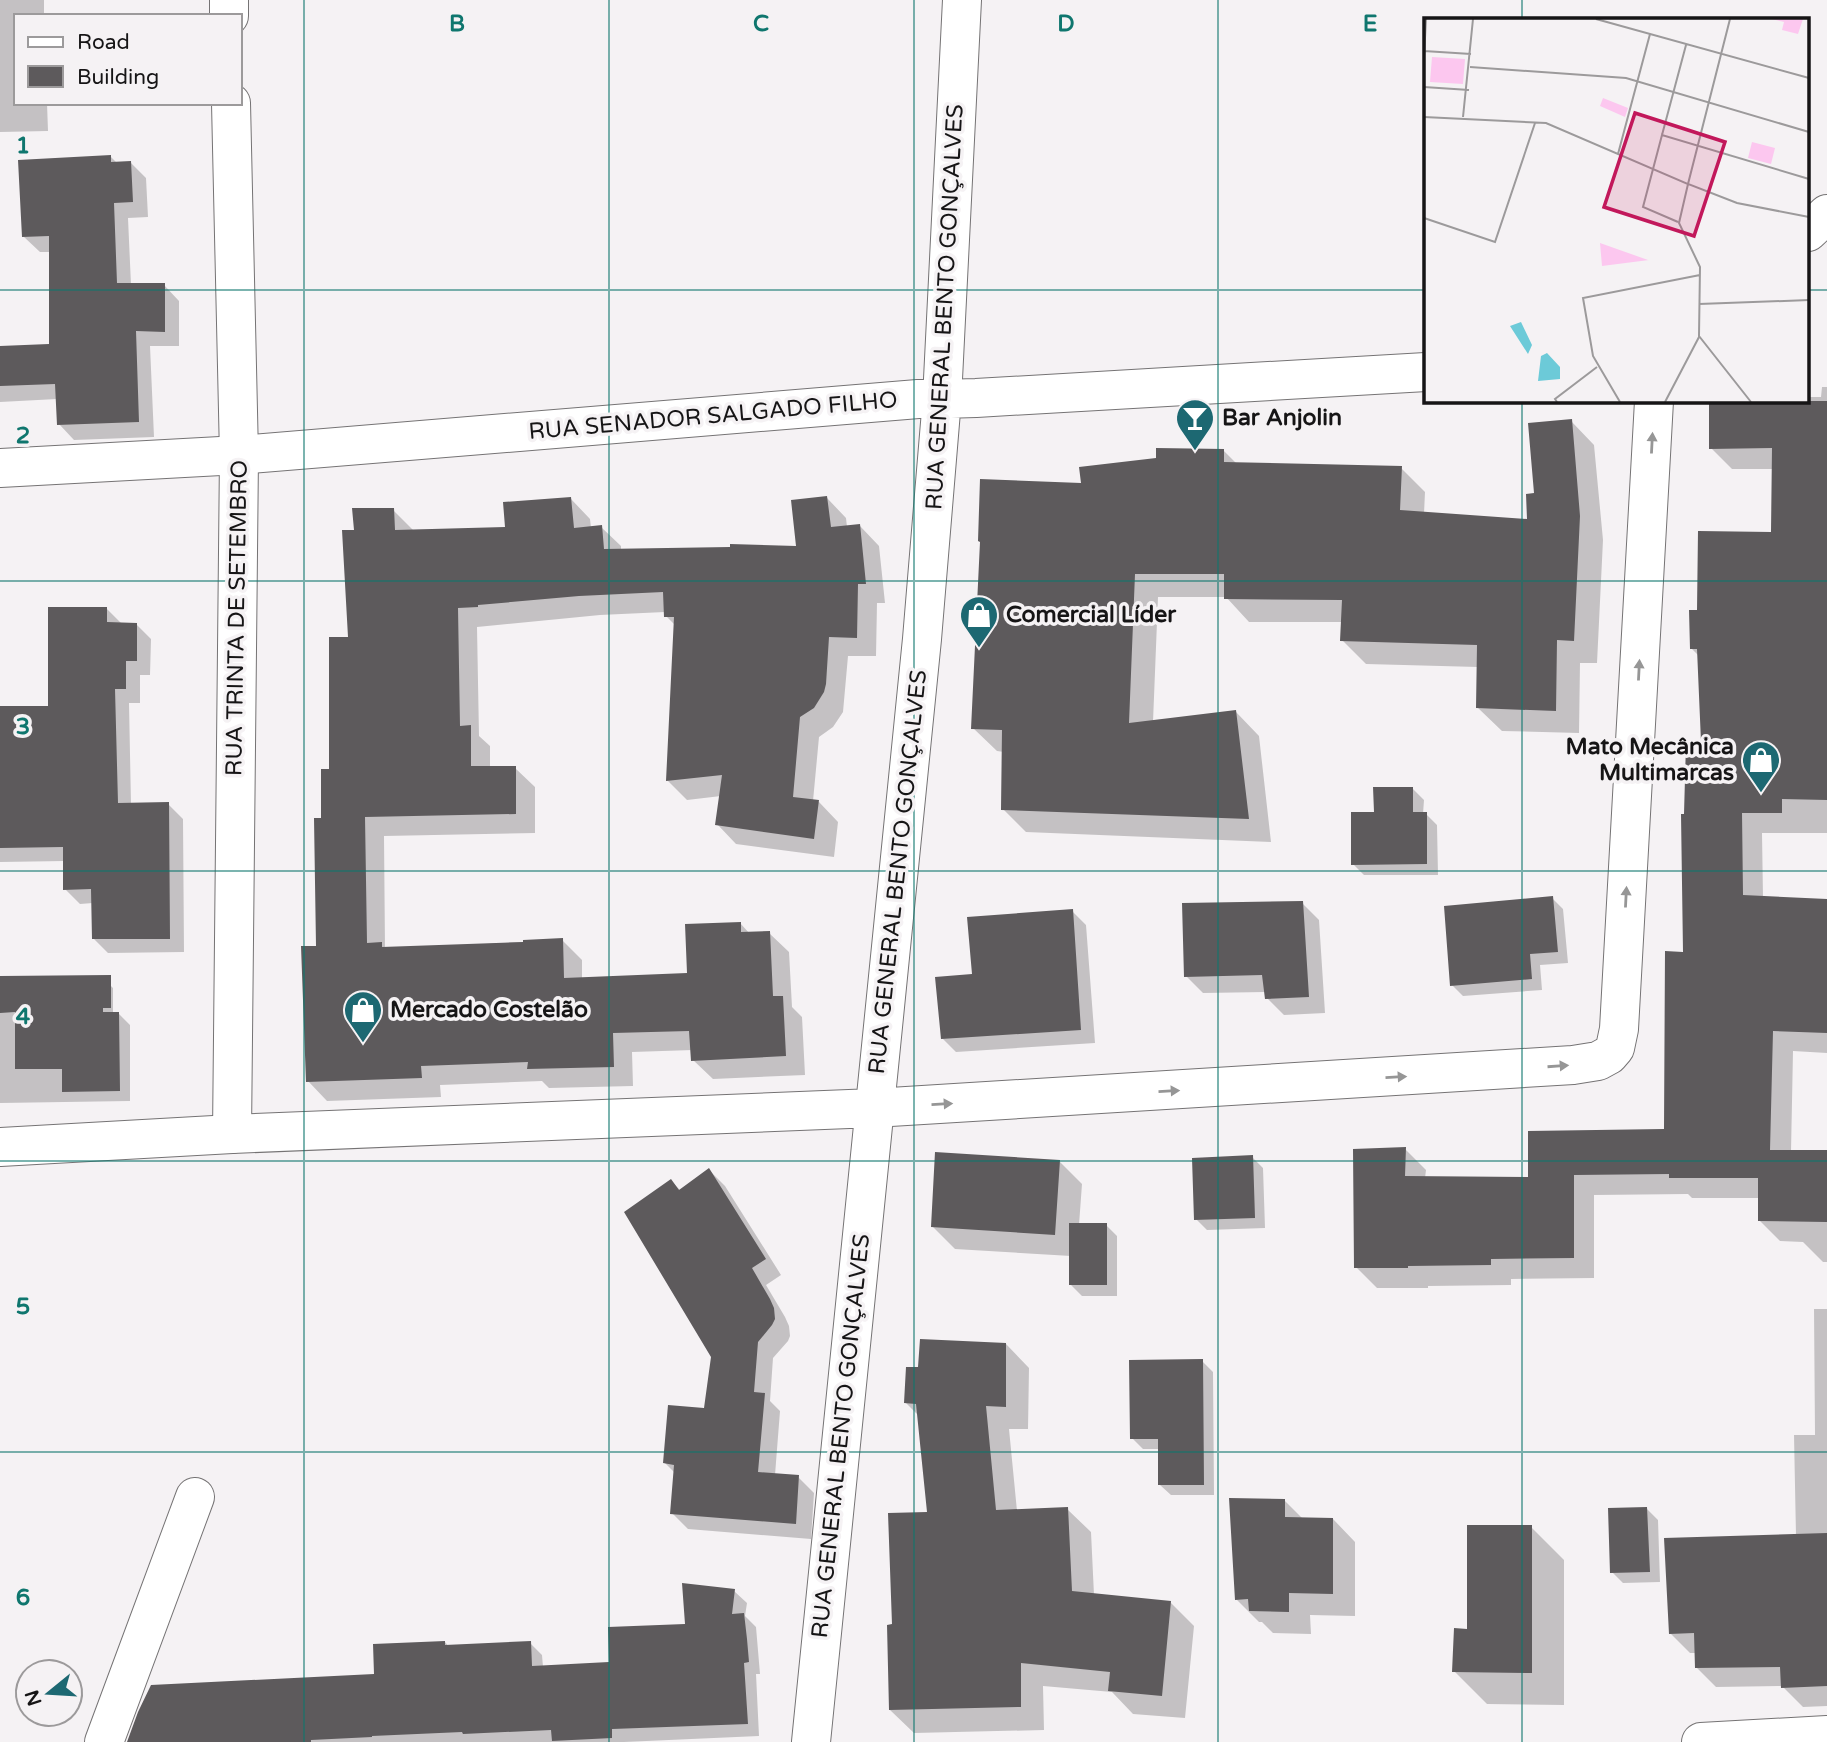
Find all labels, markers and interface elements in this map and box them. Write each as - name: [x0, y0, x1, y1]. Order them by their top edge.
- text: B: [449, 10, 465, 38]
- text: C: [753, 10, 769, 38]
- text: D: [1057, 10, 1075, 38]
- text: E: [1363, 10, 1377, 38]
- legend: [14, 14, 242, 105]
- inset map: [1424, 18, 1810, 402]
- text: Road: [77, 30, 130, 55]
- text: Building: [77, 65, 159, 90]
- street label: RUA GENERAL BENTO GONÇALVES: [920, 103, 970, 511]
- text: 1: [16, 132, 30, 160]
- street label: RUA SENADOR SALGADO FILHO: [527, 386, 899, 446]
- bar icon: Bar Anjolin: [1174, 397, 1216, 452]
- place label: Bar Anjolin: [1222, 404, 1342, 432]
- text: 2: [16, 422, 30, 450]
- one-way arrow: [1647, 431, 1658, 453]
- street label: RUA TRINTA DE SETEMBRO: [220, 460, 254, 776]
- shop icon: Comercial Líder: [958, 594, 1000, 649]
- place label: Comercial Líder: [1006, 601, 1177, 629]
- one-way arrow: [1634, 658, 1645, 680]
- street label: RUA GENERAL BENTO GONÇALVES: [863, 669, 933, 1075]
- text: 3: [16, 713, 30, 741]
- place label: Mato Mecânica Multimarcas: [1566, 733, 1734, 787]
- shop icon: Mato Mecânica Multimarcas: [1740, 739, 1782, 794]
- one-way arrow: [1620, 886, 1631, 908]
- shop icon: Mercado Costelão: [342, 989, 384, 1044]
- place label: Mercado Costelão: [390, 996, 588, 1024]
- text: 4: [16, 1003, 31, 1031]
- one-way arrow: [1547, 1060, 1569, 1071]
- one-way arrow: [1386, 1071, 1408, 1082]
- one-way arrow: [1158, 1085, 1180, 1096]
- one-way arrow: [931, 1099, 953, 1110]
- street label: RUA GENERAL BENTO GONÇALVES: [806, 1233, 876, 1639]
- text: 5: [16, 1293, 30, 1321]
- text: 6: [16, 1584, 30, 1612]
- north arrow: [14, 1658, 84, 1728]
- text: N: [21, 1687, 47, 1709]

